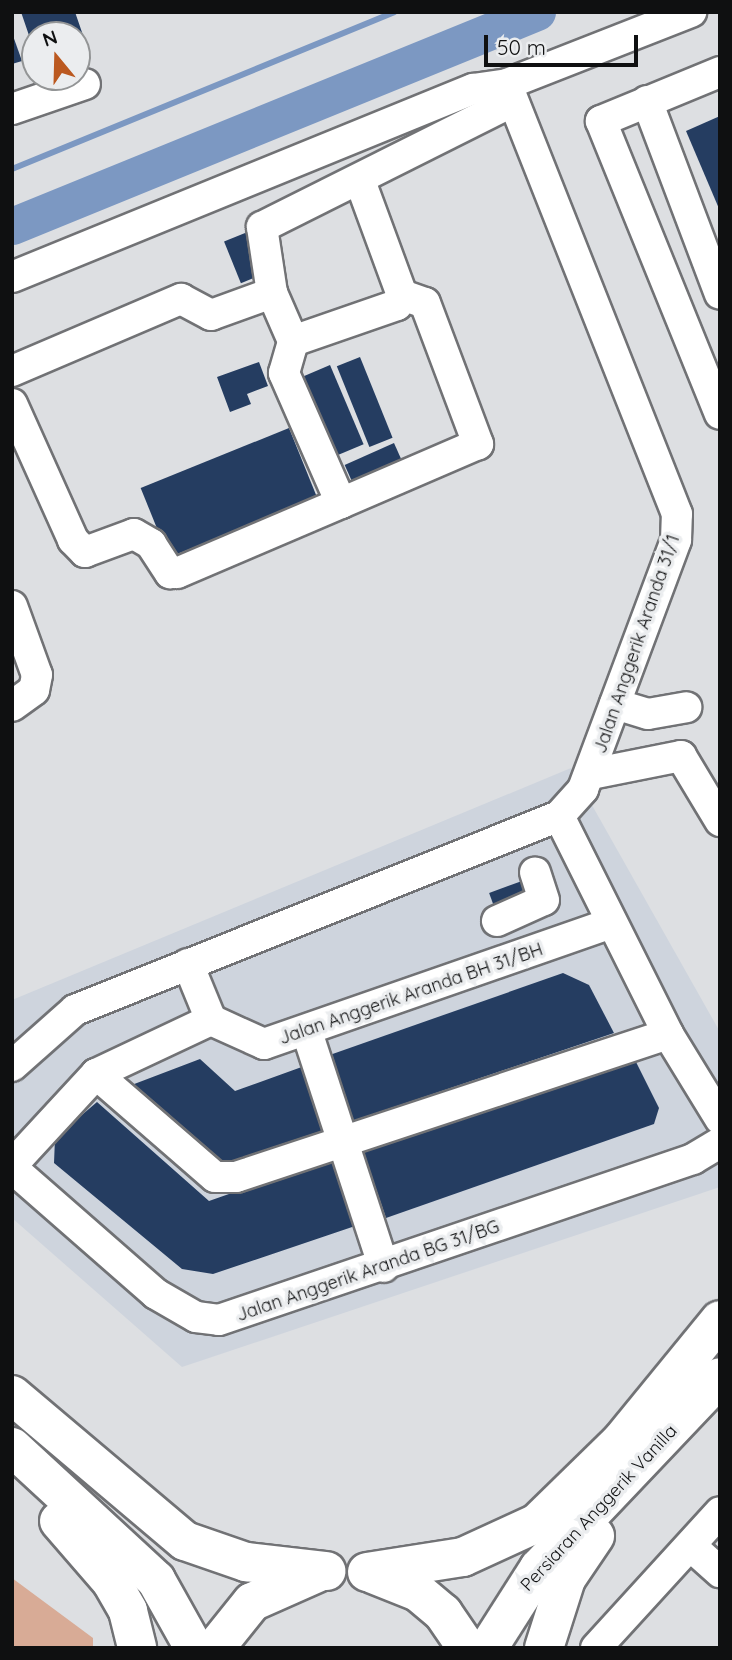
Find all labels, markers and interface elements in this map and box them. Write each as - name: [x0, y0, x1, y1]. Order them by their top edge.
- north arrow: [21, 21, 91, 91]
- scale bar: [487, 21, 641, 65]
- text: N: [39, 24, 60, 52]
- text: 50 m: [497, 34, 546, 60]
- street label: Jalan Anggerik Aranda 31/1: [589, 532, 685, 756]
- street label: Jalan Anggerik Aranda BH 31/BH: [276, 939, 546, 1049]
- street label: Jalan Anggerik Aranda BG 31/BG: [234, 1216, 502, 1326]
- street label: Persiaran Anggerik Vanilla: [516, 1420, 682, 1596]

